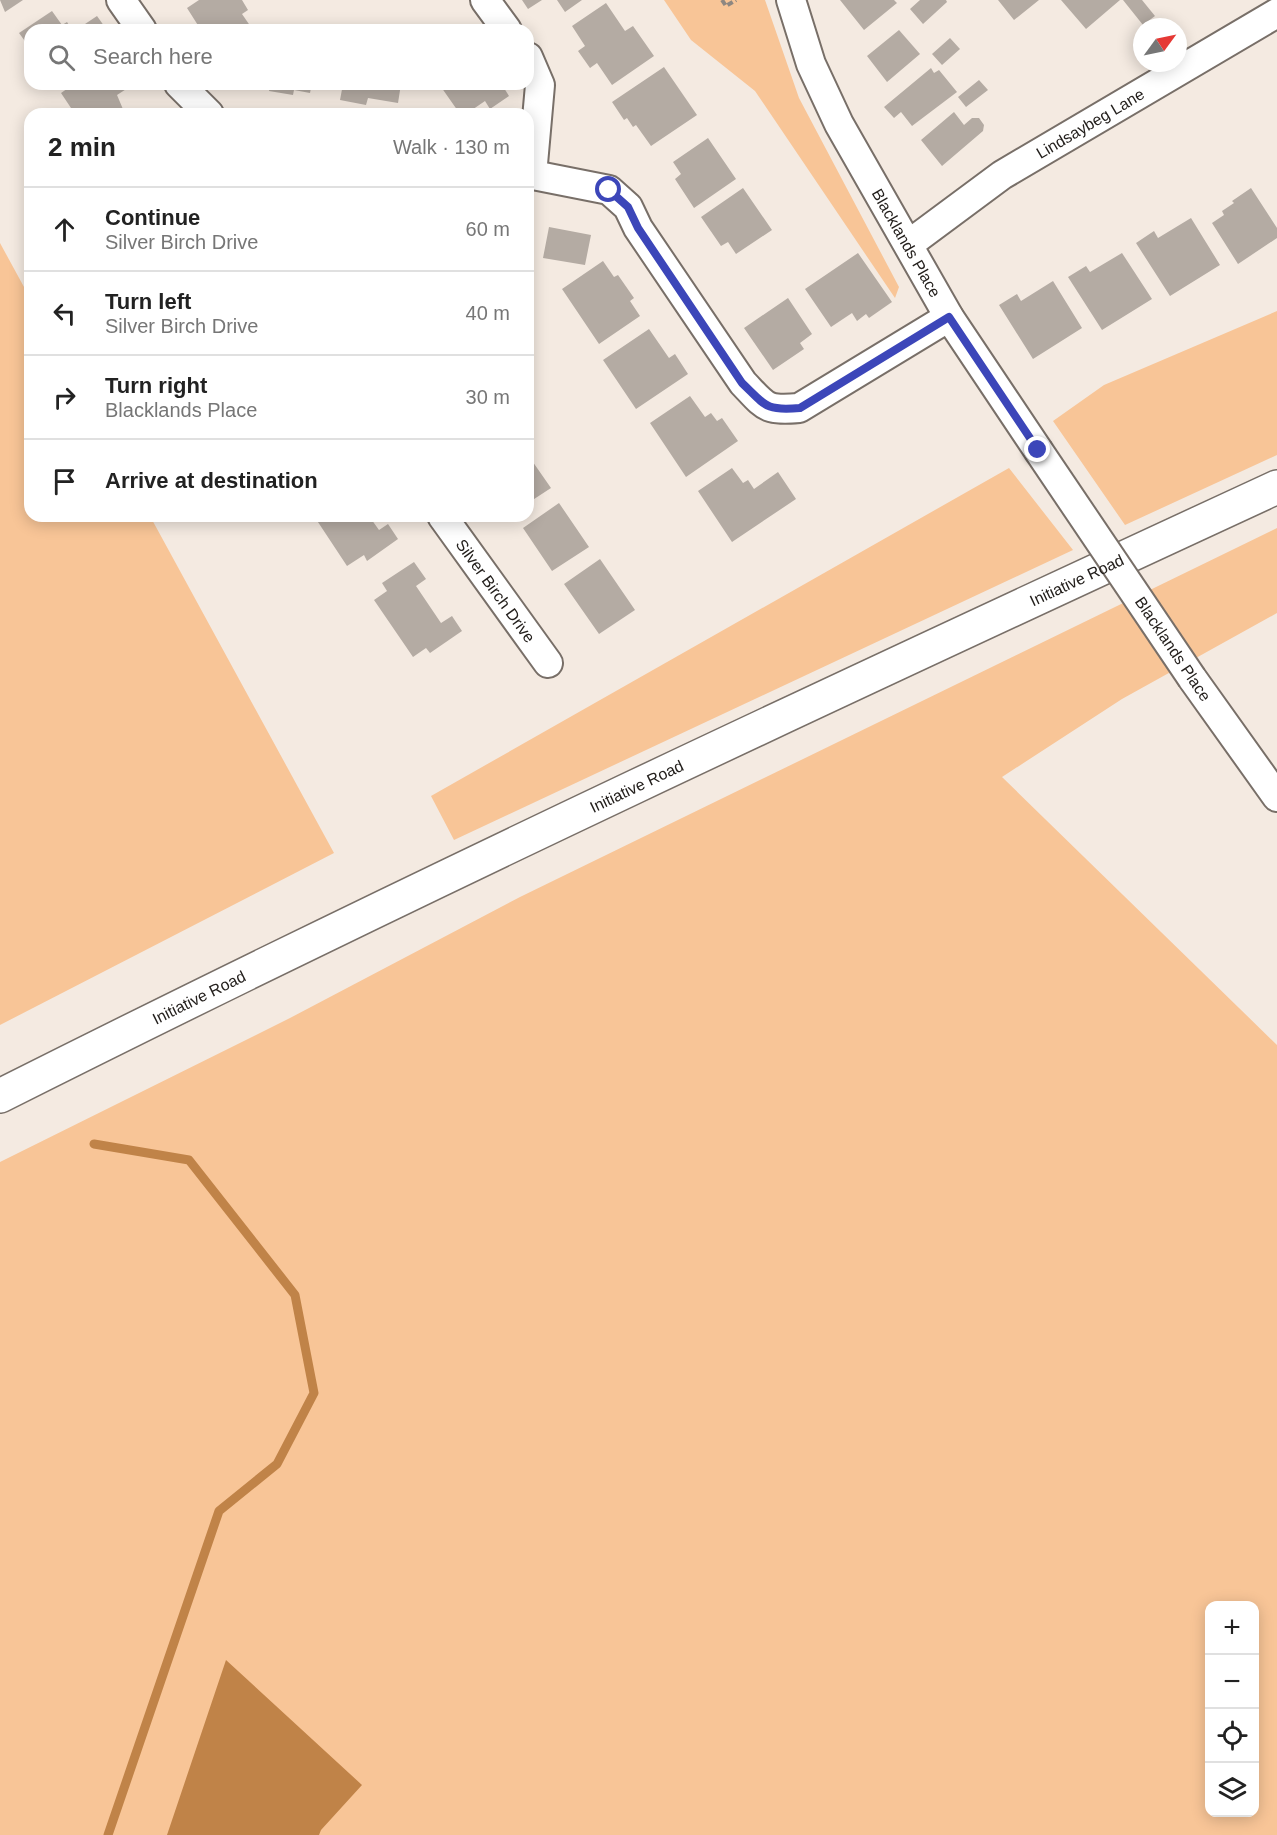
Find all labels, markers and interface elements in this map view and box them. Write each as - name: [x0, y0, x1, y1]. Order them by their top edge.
- north arrow: [1133, 18, 1187, 72]
- search box: [24, 24, 534, 90]
- icon: search: [45, 41, 78, 74]
- text: Search here: [93, 44, 213, 69]
- street label: Lindsaybeg Lane: [1033, 85, 1147, 161]
- text: 2 min: [48, 132, 116, 162]
- text: Walk · 130 m: [393, 136, 510, 158]
- route start: [595, 176, 621, 202]
- street label: Blacklands Place: [869, 186, 944, 300]
- text: Continue: [105, 205, 200, 230]
- icon: ahead: [48, 213, 81, 246]
- text: 60 m: [466, 218, 510, 240]
- text: Silver Birch Drive: [105, 231, 258, 253]
- text: Turn left: [105, 289, 191, 314]
- icon: left: [48, 297, 81, 330]
- text: 40 m: [466, 302, 510, 324]
- text: Silver Birch Drive: [105, 315, 258, 337]
- text: Turn right: [105, 373, 207, 398]
- icon: right: [48, 381, 81, 414]
- text: 30 m: [466, 386, 510, 408]
- text: Blacklands Place: [105, 399, 257, 421]
- route end: [1024, 436, 1050, 462]
- icon: arrive: [48, 465, 81, 498]
- text: Arrive at destination: [105, 468, 318, 493]
- street label: Silver Birch Drive: [453, 536, 539, 645]
- street label: Initiative Road: [1027, 551, 1126, 609]
- street label: Blacklands Place: [1132, 594, 1214, 704]
- street label: Initiative Road: [587, 757, 686, 815]
- street label: Initiative Road: [149, 967, 248, 1027]
- map controls: [1205, 1601, 1259, 1817]
- button: +: [1205, 1601, 1259, 1655]
- button: −: [1205, 1655, 1259, 1709]
- button: locate: [1205, 1709, 1259, 1763]
- button: layers: [1205, 1763, 1259, 1817]

